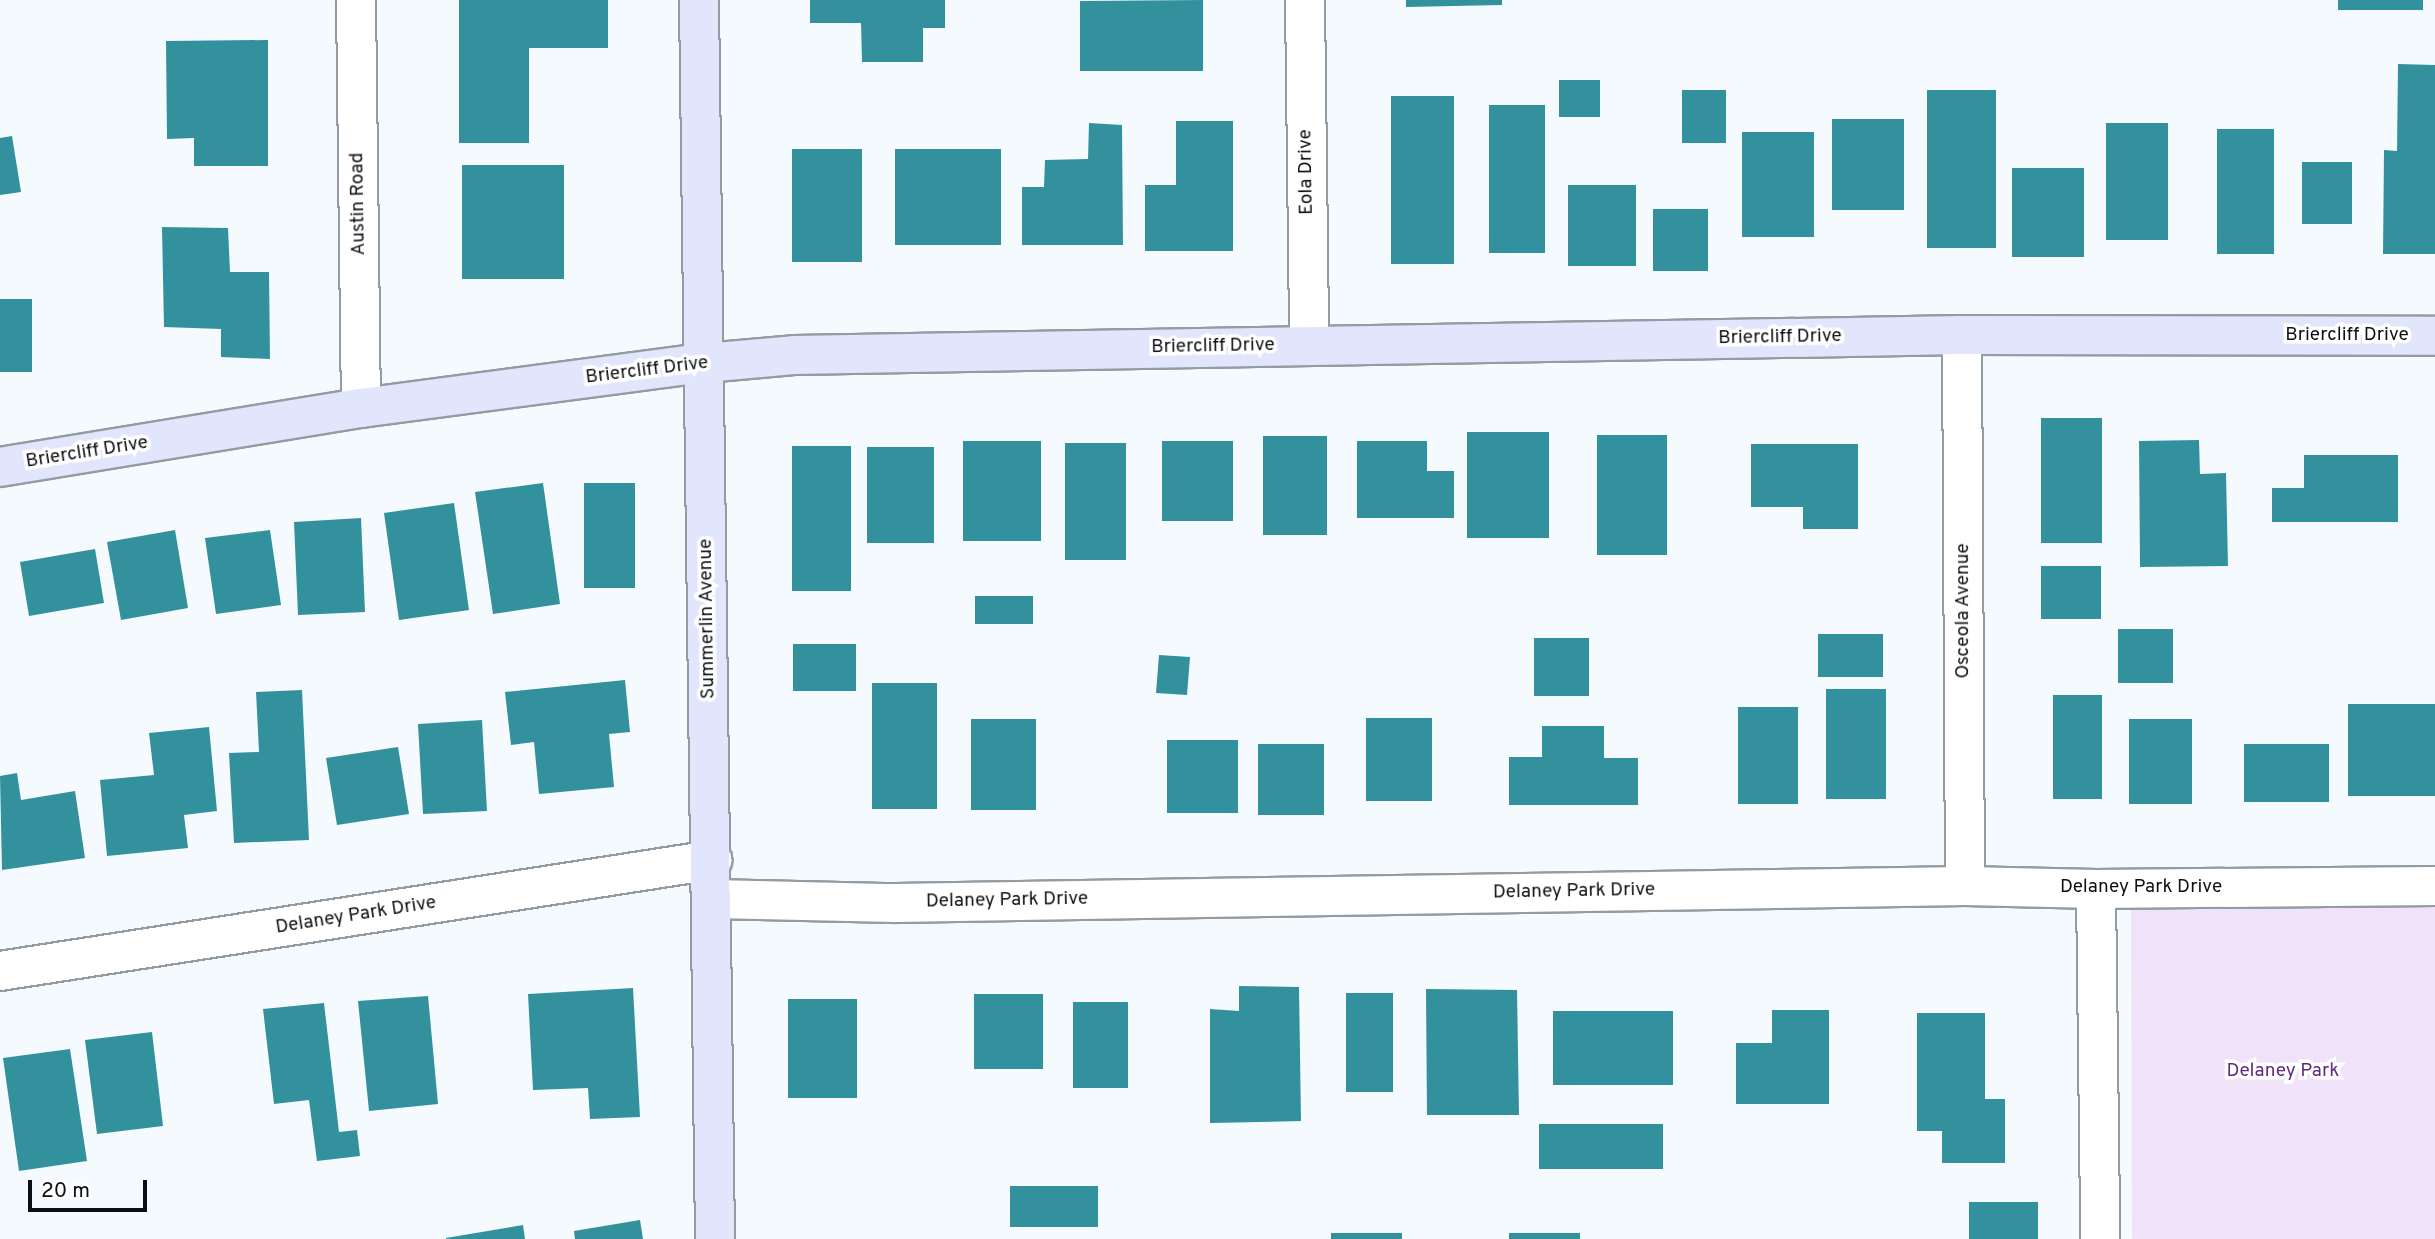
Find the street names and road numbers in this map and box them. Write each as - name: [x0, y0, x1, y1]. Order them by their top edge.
- street label: Eola Drive: [1295, 129, 1319, 215]
- street label: Austin Road: [347, 152, 371, 256]
- street label: Briercliff Drive: [2285, 325, 2409, 347]
- street label: Briercliff Drive: [1718, 326, 1842, 350]
- street label: Briercliff Drive: [1151, 335, 1275, 359]
- street label: Briercliff Drive: [584, 352, 710, 390]
- street label: Briercliff Drive: [24, 432, 150, 474]
- street label: Summerlin Avenue: [695, 538, 721, 700]
- street label: Osceola Avenue: [1953, 543, 1975, 679]
- street label: Delaney Park Drive: [2060, 877, 2222, 899]
- street label: Delaney Park Drive: [1493, 879, 1655, 905]
- street label: Delaney Park Drive: [926, 888, 1088, 914]
- street label: Delaney Park Drive: [274, 892, 438, 940]

